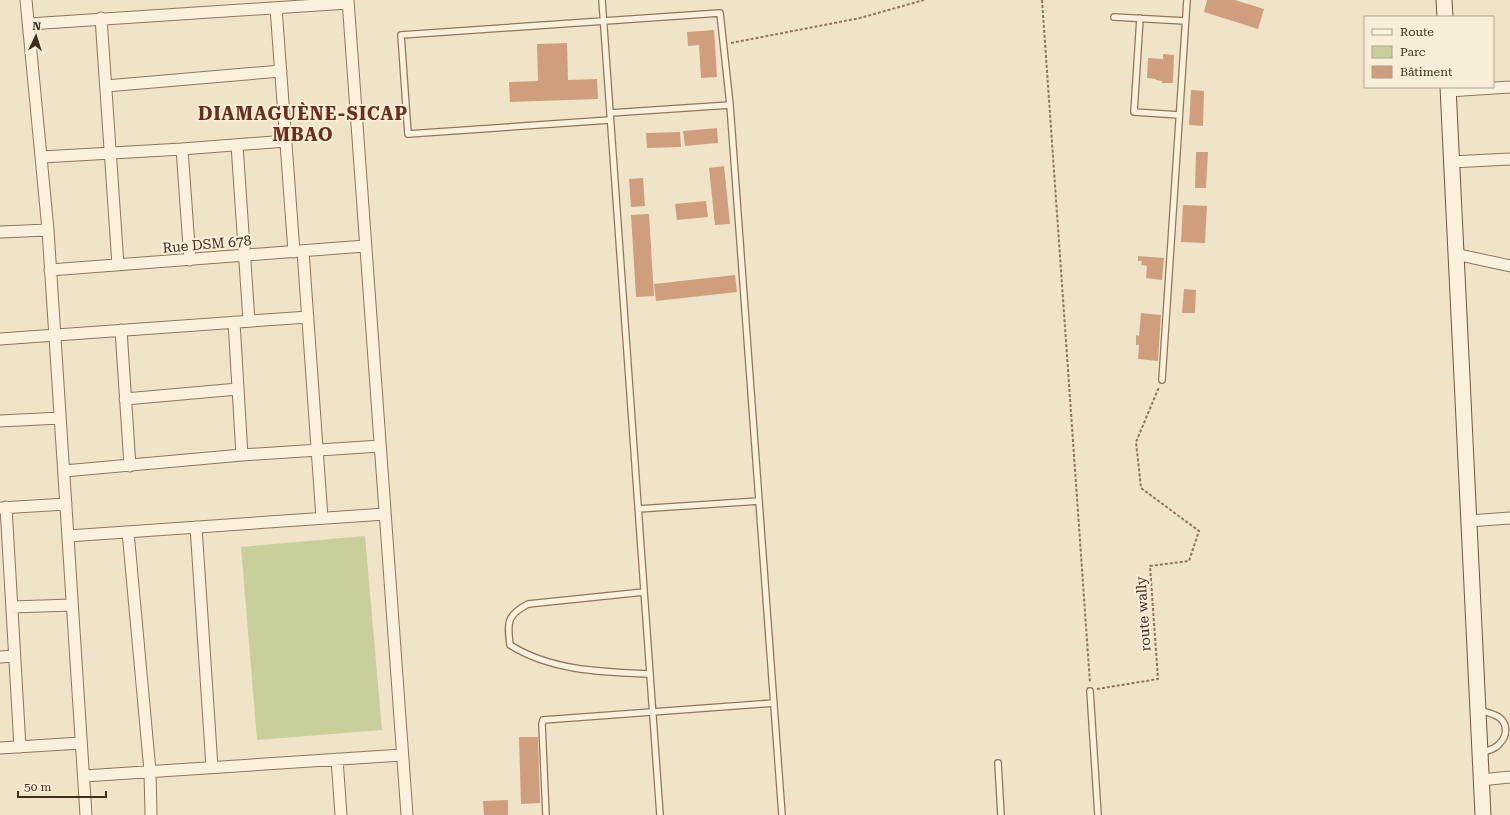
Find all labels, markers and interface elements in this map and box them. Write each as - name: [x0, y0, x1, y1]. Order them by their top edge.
- north arrow: [16, 16, 56, 56]
- legend: [1364, 16, 1494, 88]
- text: N: [32, 20, 42, 33]
- text: Route: [1400, 25, 1434, 39]
- text: Parc: [1400, 45, 1426, 59]
- text: Bâtiment: [1400, 65, 1453, 79]
- district label: DIAMAGUÈNE-SICAP MBAO: [198, 102, 408, 145]
- street label: Rue DSM 678: [162, 232, 252, 256]
- street label: route wally: [1132, 575, 1154, 652]
- scale bar: [18, 773, 106, 799]
- text: 50 m: [24, 780, 51, 794]

